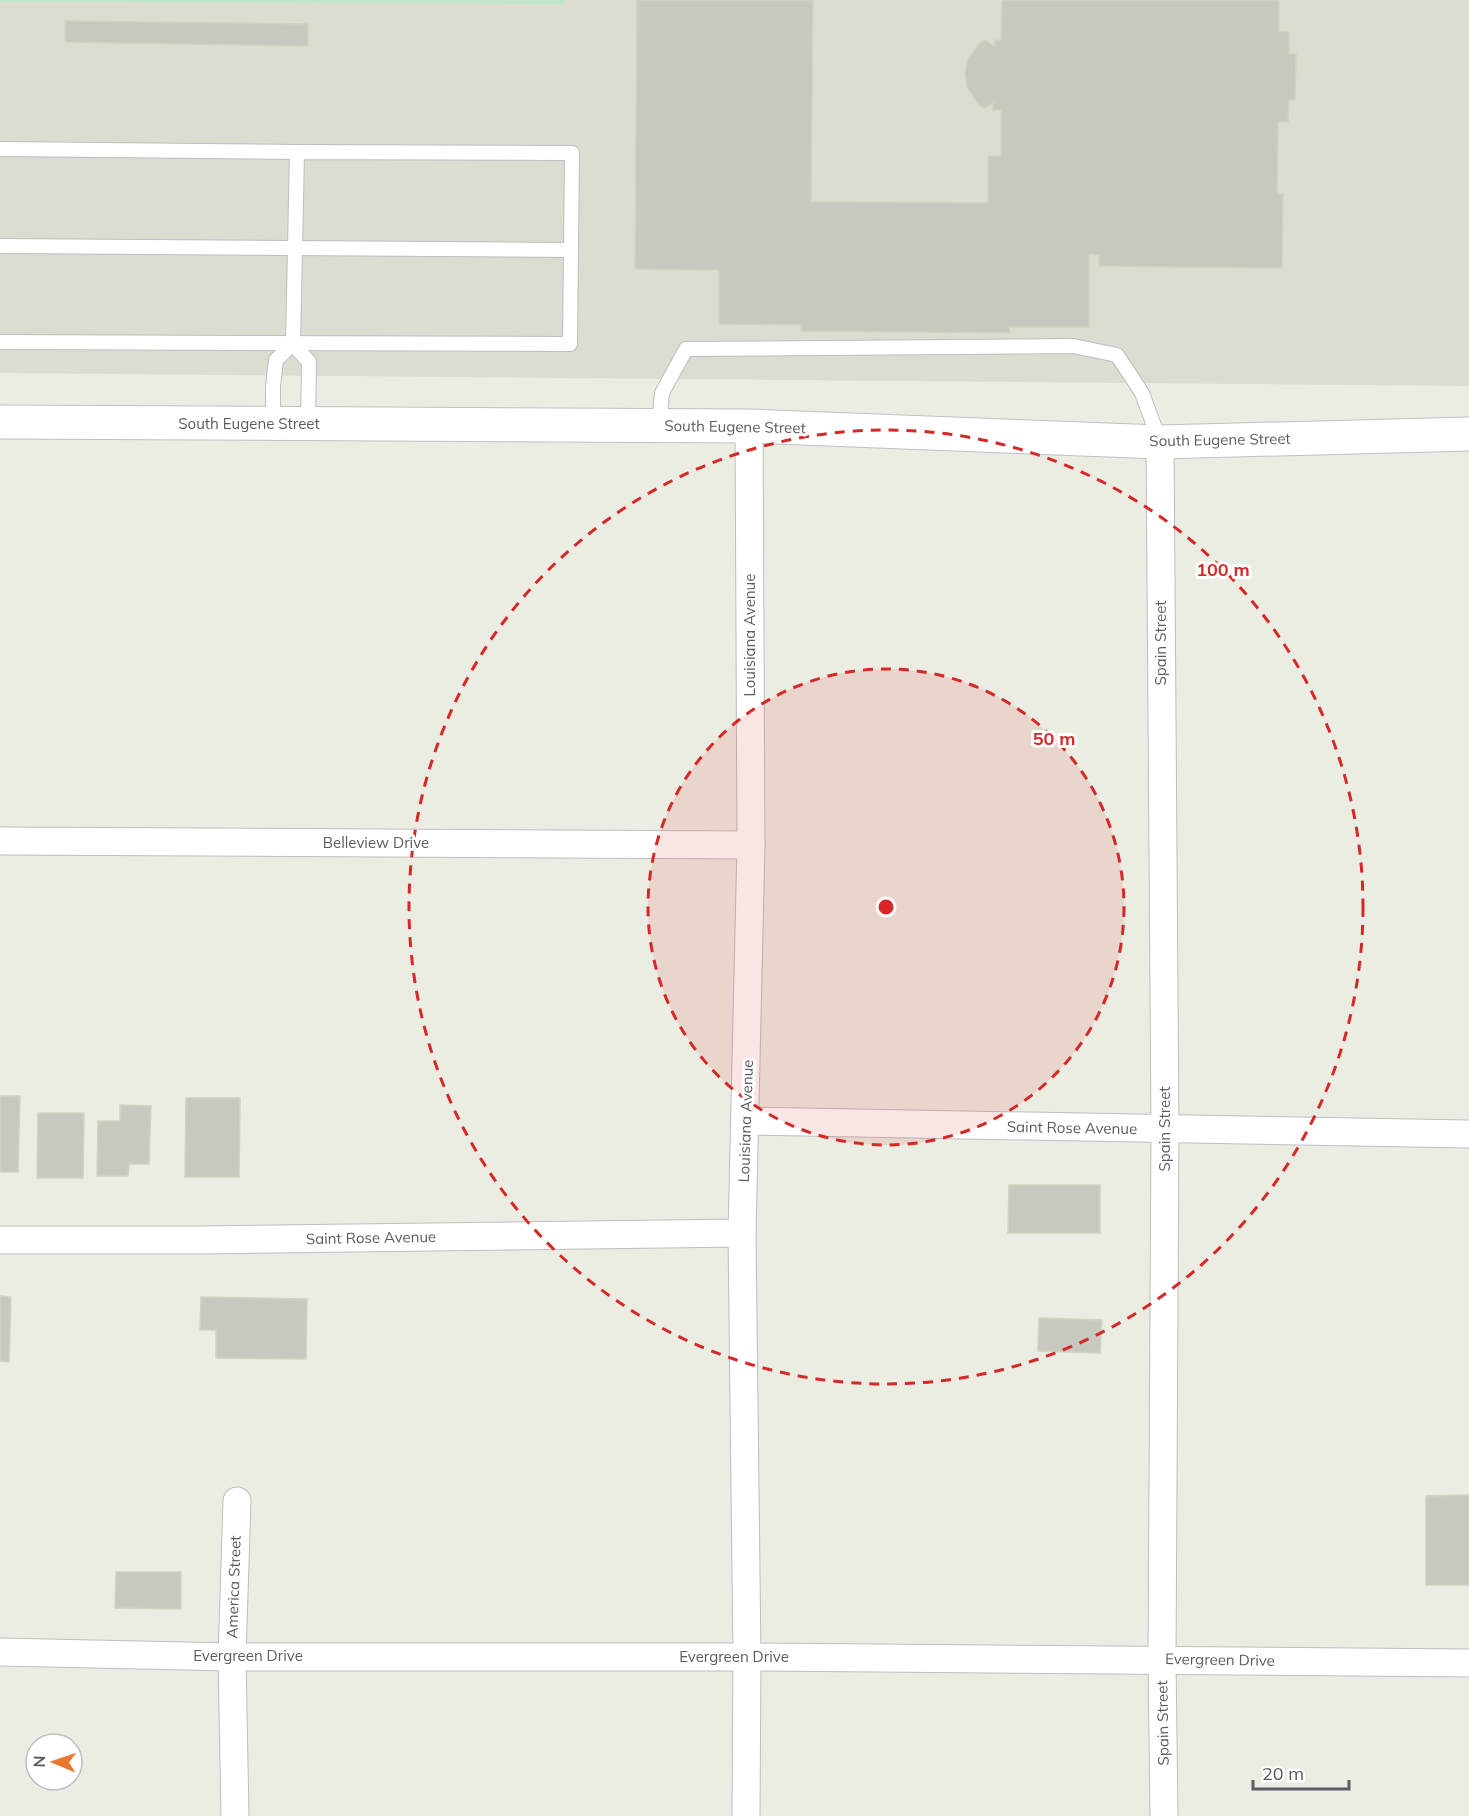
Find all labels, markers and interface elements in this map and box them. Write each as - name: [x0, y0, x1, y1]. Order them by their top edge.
- street label: South Eugene Street: [178, 414, 320, 433]
- street label: South Eugene Street: [664, 416, 806, 437]
- street label: South Eugene Street: [1149, 429, 1291, 450]
- text: 100 m: [1196, 558, 1250, 581]
- street label: Louisiana Avenue: [740, 574, 759, 696]
- street label: Spain Street: [1151, 600, 1170, 686]
- text: 50 m: [1033, 727, 1075, 750]
- street label: Belleview Drive: [323, 833, 429, 852]
- centre of rings: [876, 897, 896, 917]
- street label: Louisiana Avenue: [734, 1059, 757, 1183]
- street label: Spain Street: [1155, 1086, 1174, 1172]
- street label: Saint Rose Avenue: [1007, 1117, 1137, 1138]
- street label: Saint Rose Avenue: [306, 1227, 436, 1248]
- street label: America Street: [222, 1535, 245, 1639]
- street label: Evergreen Drive: [193, 1646, 303, 1665]
- street label: Evergreen Drive: [679, 1647, 789, 1666]
- street label: Evergreen Drive: [1165, 1649, 1275, 1670]
- street label: Spain Street: [1152, 1680, 1173, 1766]
- north arrow: [24, 1732, 84, 1792]
- scale bar: [1253, 1753, 1349, 1791]
- text: N: [29, 1755, 49, 1768]
- text: 20 m: [1262, 1762, 1304, 1785]

